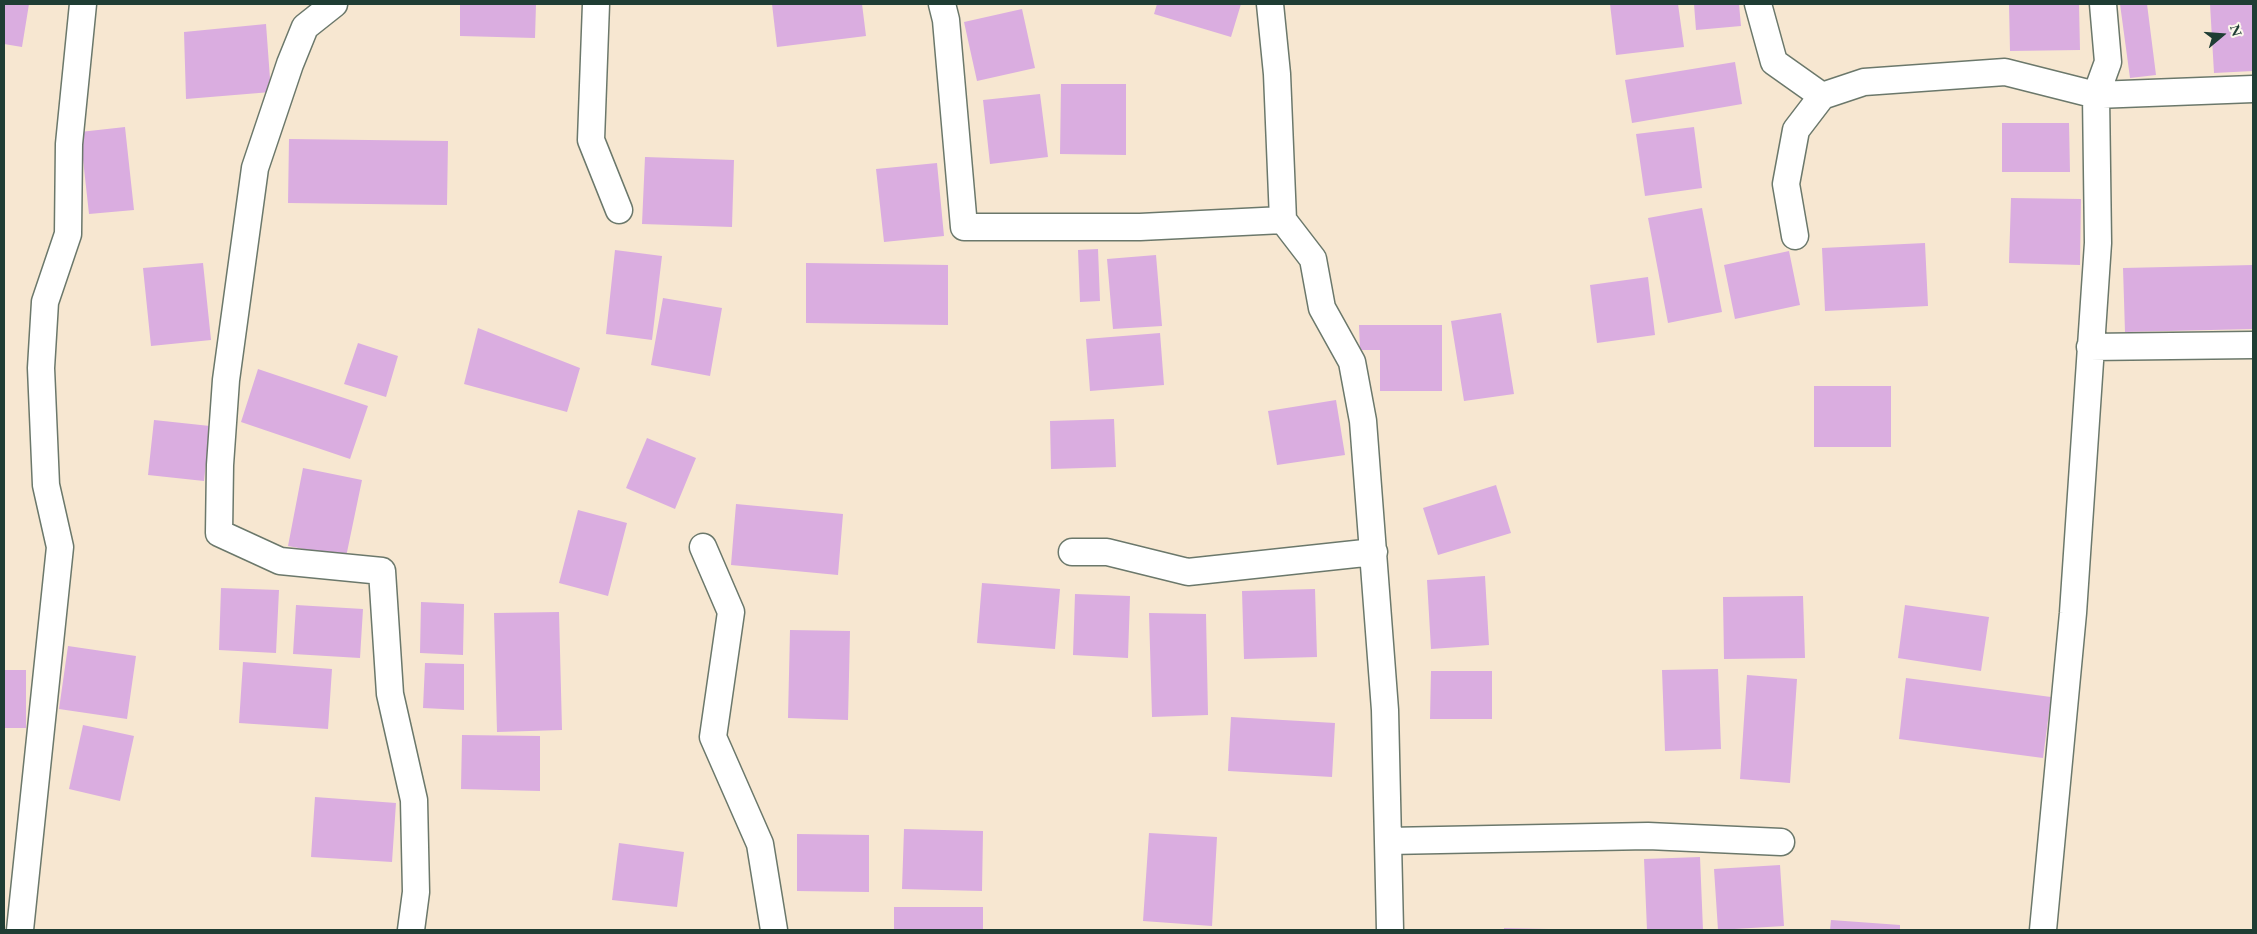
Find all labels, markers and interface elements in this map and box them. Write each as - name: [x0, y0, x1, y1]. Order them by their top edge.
- north arrow: [2197, 10, 2247, 60]
- text: N: [2226, 22, 2247, 39]

